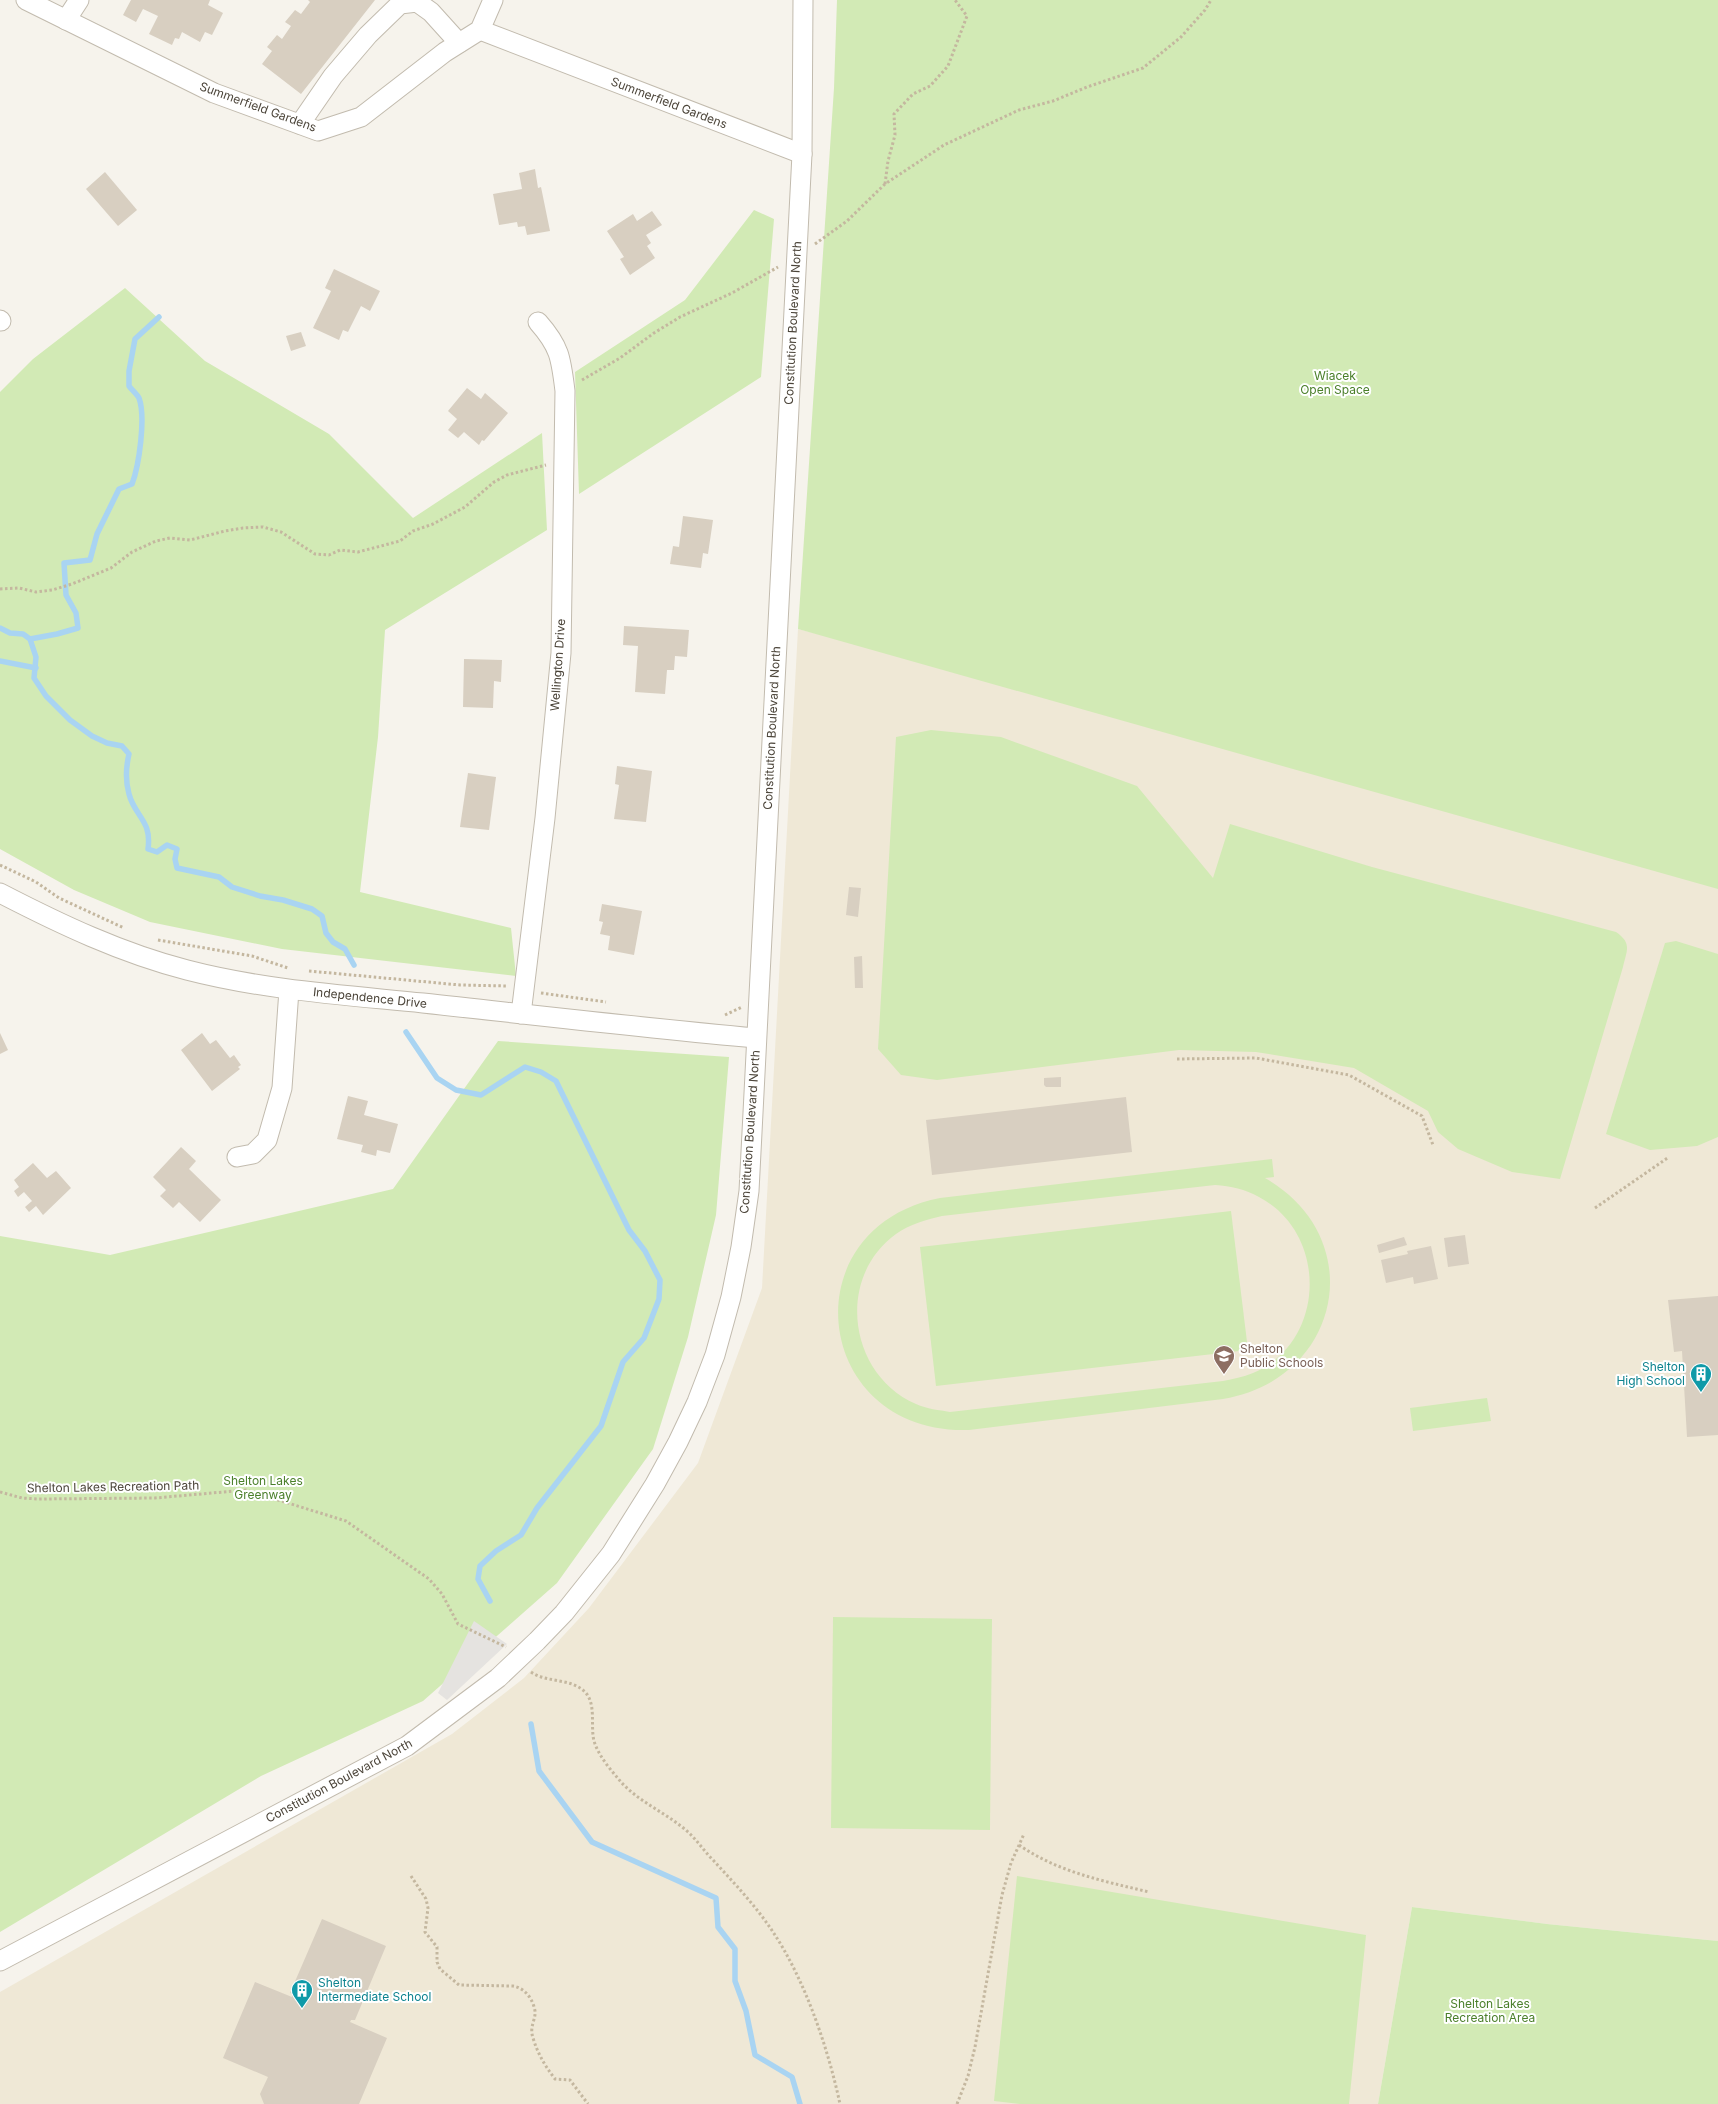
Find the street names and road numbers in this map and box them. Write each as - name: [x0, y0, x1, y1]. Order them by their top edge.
- street label: Summerfield Gardens: [609, 73, 729, 132]
- street label: Summerfield Gardens: [198, 78, 319, 135]
- street label: Constitution Boulevard North: [781, 241, 804, 405]
- street label: Wellington Drive: [547, 618, 568, 712]
- street label: Constitution Boulevard North: [760, 646, 783, 810]
- street label: Independence Drive: [312, 984, 428, 1011]
- street label: Constitution Boulevard North: [736, 1050, 763, 1214]
- street label: Shelton Lakes Recreation Path: [27, 1477, 199, 1496]
- street label: Constitution Boulevard North: [263, 1735, 415, 1826]

